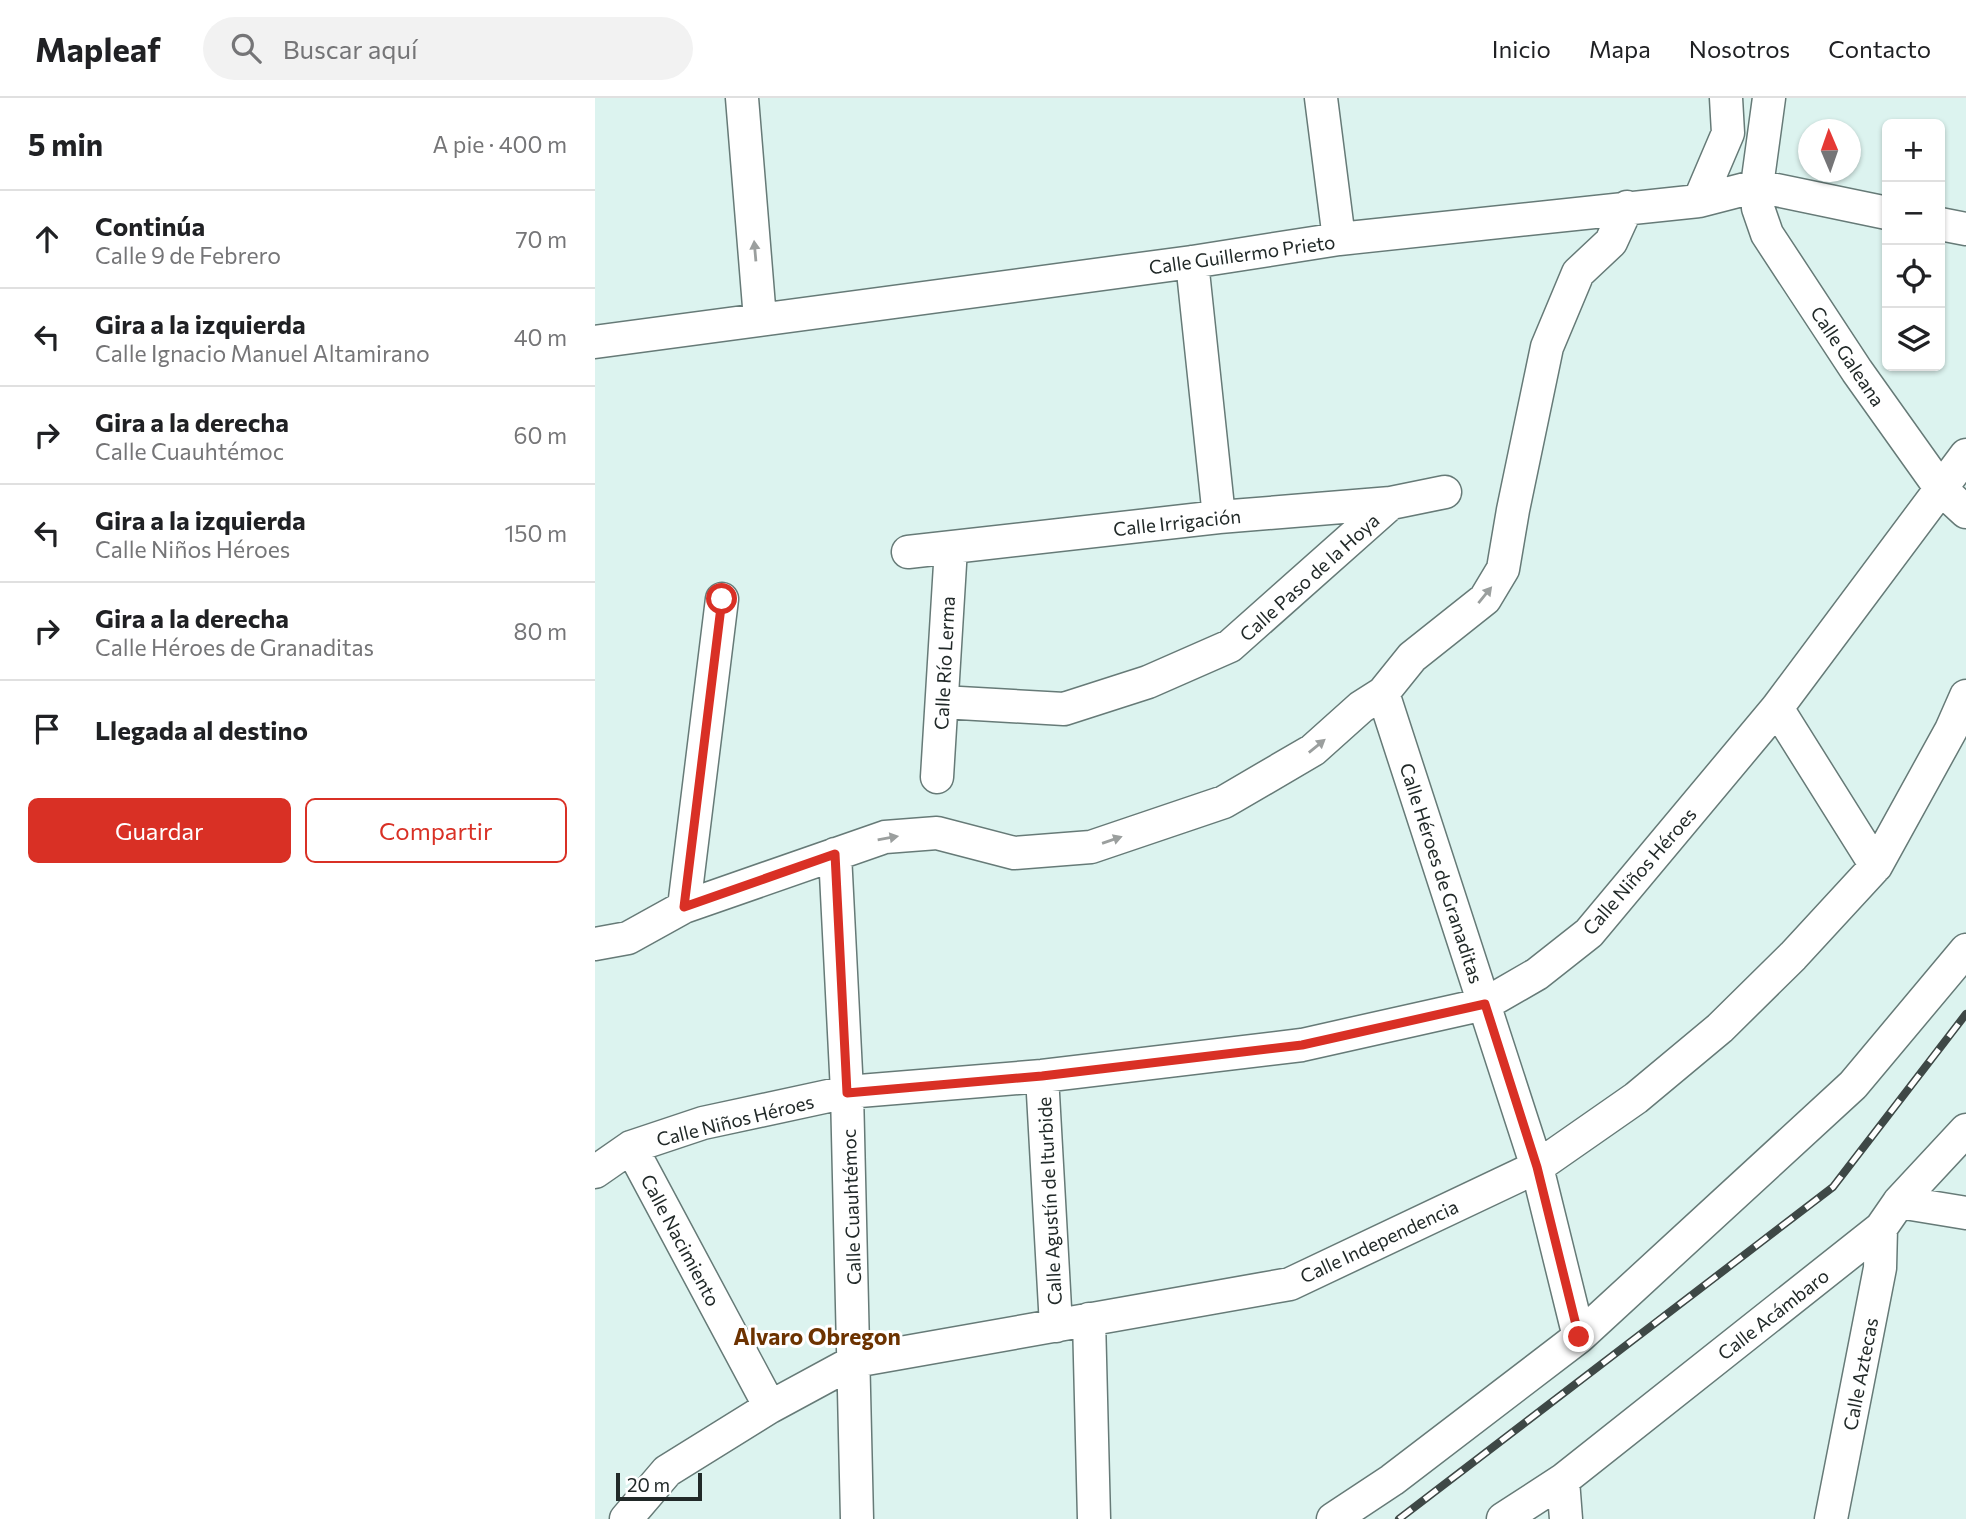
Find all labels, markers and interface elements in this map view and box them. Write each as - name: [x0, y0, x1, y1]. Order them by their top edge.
- search box: [203, 17, 693, 80]
- text: Mapleaf: [35, 28, 161, 69]
- icon: search: [227, 29, 265, 67]
- text: Buscar aquí: [283, 33, 418, 64]
- text: Inicio: [1492, 34, 1551, 63]
- text: Mapa: [1589, 34, 1651, 63]
- text: Nosotros: [1689, 34, 1790, 63]
- text: Contacto: [1828, 34, 1931, 63]
- north arrow: [1798, 119, 1861, 182]
- map controls: [1882, 119, 1945, 371]
- button: +: [1882, 119, 1945, 182]
- text: 5 min: [28, 125, 103, 162]
- text: A pie · 400 m: [433, 130, 567, 158]
- button: −: [1882, 182, 1945, 245]
- text: Continúa: [95, 210, 205, 241]
- icon: ahead: [28, 220, 66, 258]
- text: 70 m: [515, 225, 567, 253]
- street label: Calle Guillermo Prieto: [1147, 230, 1337, 278]
- one-way arrow: [749, 240, 760, 262]
- text: Calle 9 de Febrero: [95, 241, 281, 269]
- button: locate: [1882, 245, 1945, 308]
- street label: Calle Galeana: [1806, 302, 1890, 410]
- text: Gira a la izquierda: [95, 308, 306, 339]
- button: layers: [1882, 308, 1945, 371]
- icon: left: [28, 318, 66, 356]
- text: 40 m: [514, 323, 567, 351]
- text: Calle Ignacio Manuel Altamirano: [95, 339, 430, 367]
- text: Gira a la derecha: [95, 406, 289, 437]
- icon: right: [28, 416, 66, 454]
- text: 60 m: [514, 421, 567, 449]
- text: Calle Cuauhtémoc: [95, 437, 284, 465]
- text: Gira a la izquierda: [95, 504, 306, 535]
- street label: Calle Irrigación: [1112, 504, 1242, 540]
- street label: Calle Paso de la Hoya: [1235, 508, 1383, 646]
- icon: left: [28, 514, 66, 552]
- text: 150 m: [504, 519, 567, 547]
- text: Calle Niños Héroes: [95, 535, 290, 563]
- route start: [706, 583, 737, 614]
- one-way arrow: [1478, 587, 1493, 605]
- street label: Calle Río Lerma: [929, 596, 959, 730]
- text: Gira a la derecha: [95, 602, 289, 633]
- icon: right: [28, 612, 66, 650]
- text: 80 m: [514, 617, 567, 645]
- text: Calle Héroes de Granaditas: [95, 633, 374, 661]
- icon: arrive: [28, 710, 66, 748]
- text: Llegada al destino: [95, 714, 308, 745]
- one-way arrow: [1307, 738, 1325, 753]
- street label: Calle Héroes de Granaditas: [1395, 760, 1489, 986]
- button: Guardar: [28, 798, 291, 863]
- button: Compartir: [305, 798, 567, 863]
- street label: Calle Niños Héroes: [1577, 803, 1701, 939]
- one-way arrow: [877, 832, 899, 843]
- one-way arrow: [1101, 834, 1122, 845]
- street label: Calle Niños Héroes: [654, 1089, 816, 1151]
- street label: Calle Agustín de Iturbide: [1032, 1096, 1066, 1306]
- street label: Calle Cuauhtémoc: [837, 1128, 865, 1286]
- street label: Calle Nacimiento: [637, 1170, 725, 1310]
- street label: Calle Independencia: [1296, 1194, 1462, 1288]
- street label: Calle Acámbaro: [1713, 1264, 1833, 1364]
- street label: Calle Aztecas: [1838, 1316, 1882, 1432]
- route end: [1563, 1321, 1594, 1352]
- district label: Alvaro Obregon: [733, 1322, 901, 1350]
- scale bar: [616, 1470, 702, 1502]
- text: 20 m: [627, 1473, 670, 1496]

